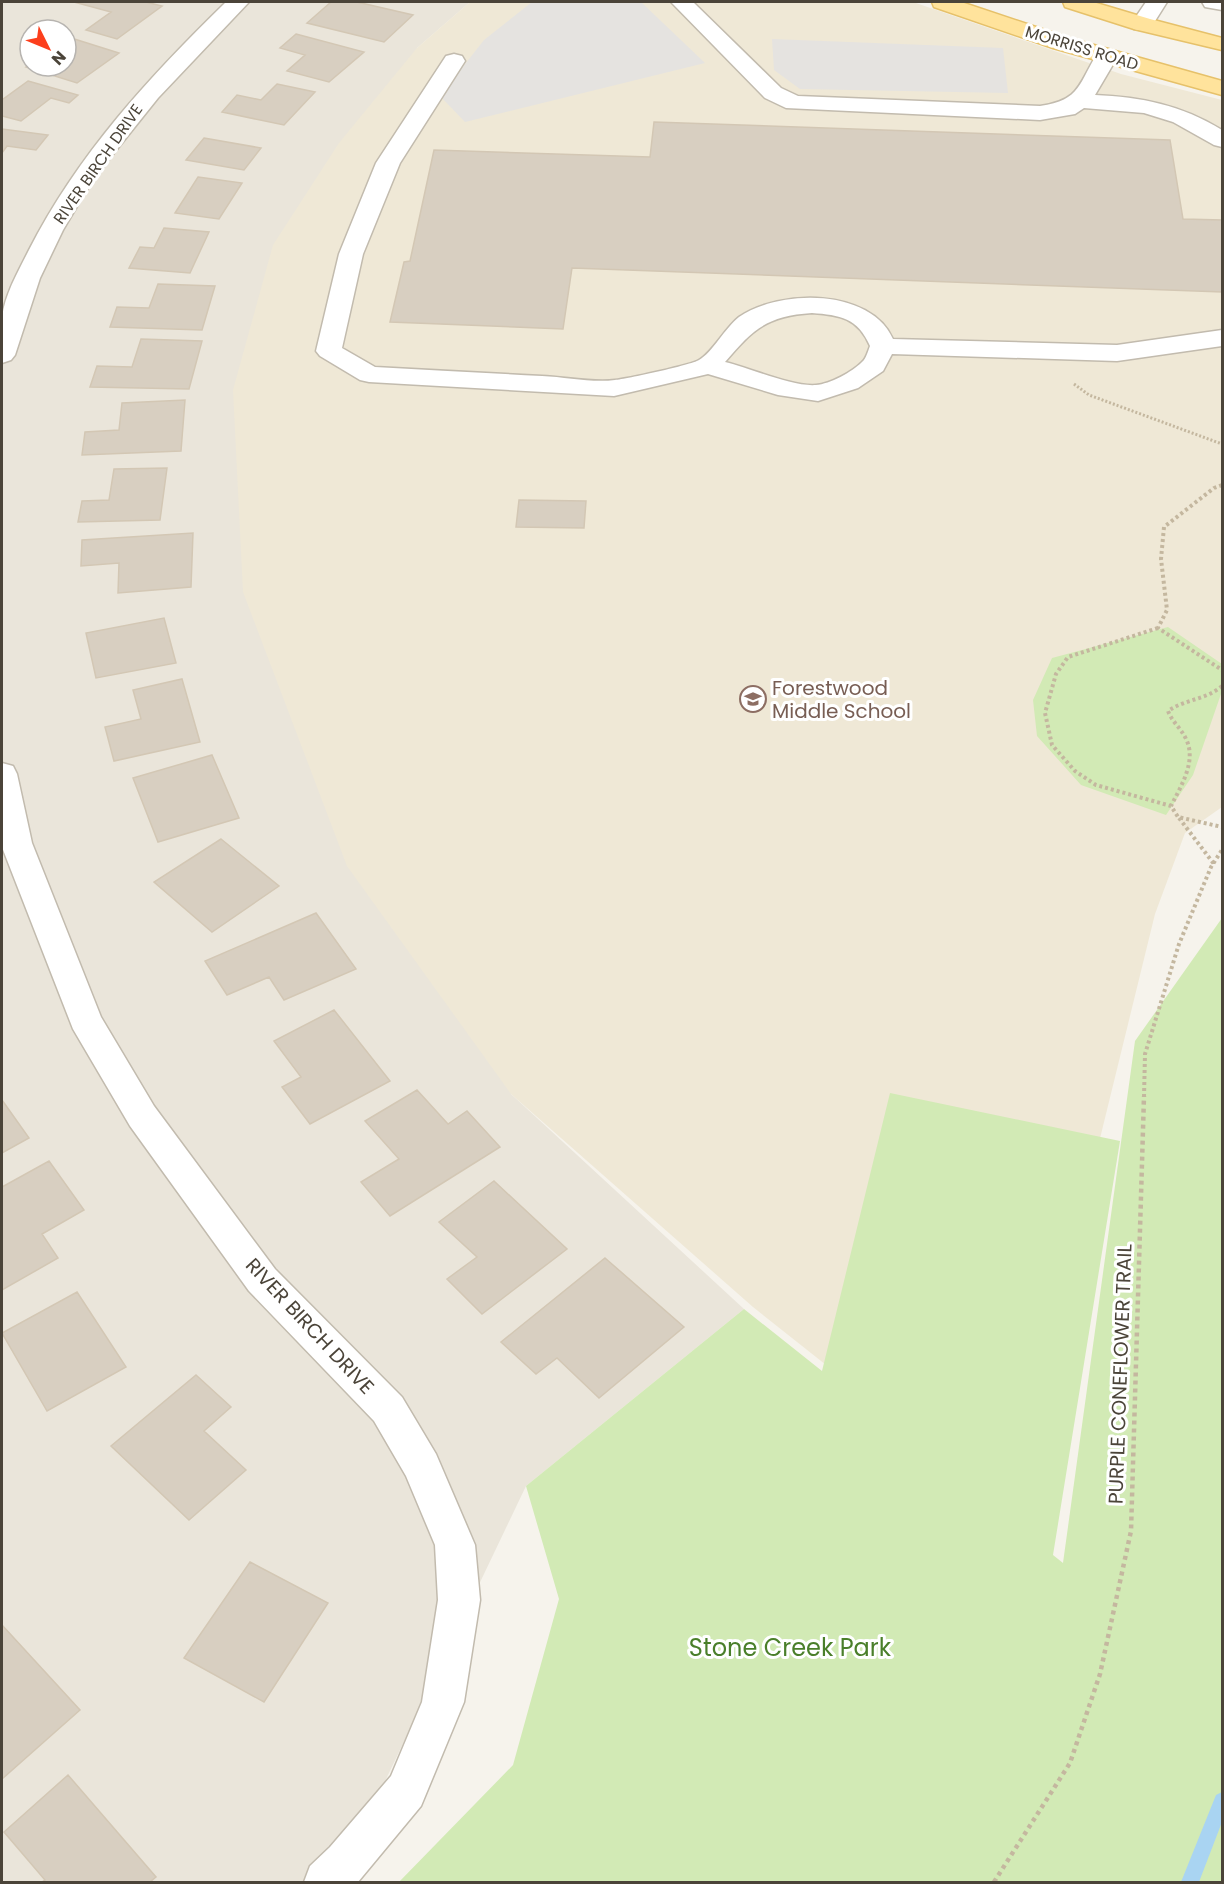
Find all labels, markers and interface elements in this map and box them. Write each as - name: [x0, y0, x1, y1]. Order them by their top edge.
- north arrow: [18, 18, 78, 78]
- street label: MORRISS ROAD: [1023, 20, 1141, 76]
- text: N: [46, 46, 71, 70]
- street label: RIVER BIRCH DRIVE: [48, 99, 148, 229]
- place label: Forestwood Middle School: [772, 674, 911, 725]
- school or university icon: Forestwood Middle School: [738, 684, 768, 714]
- street label: PURPLE CONEFLOWER TRAIL: [1101, 1243, 1139, 1505]
- street label: RIVER BIRCH DRIVE: [239, 1252, 381, 1400]
- park label: Stone Creek Park: [689, 1631, 892, 1664]

